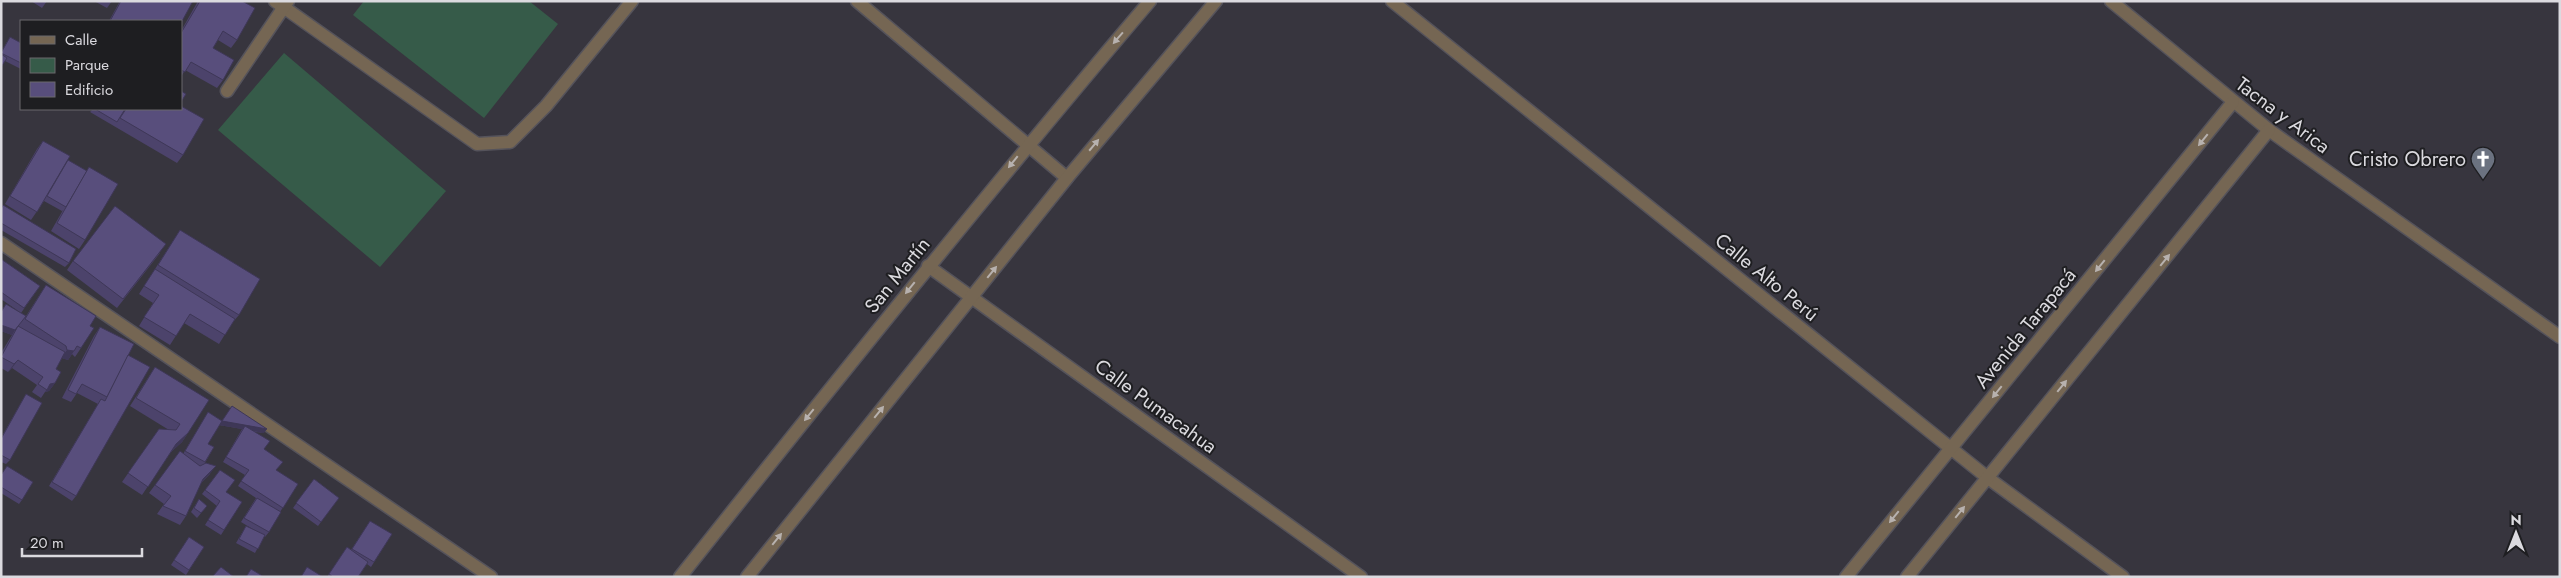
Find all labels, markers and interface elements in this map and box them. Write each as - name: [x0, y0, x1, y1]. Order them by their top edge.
- legend: [20, 20, 182, 110]
- text: Calle: [65, 29, 97, 51]
- one-way arrow: [1113, 32, 1124, 45]
- text: Parque: [65, 54, 109, 76]
- street label: Tacna y Arica: [2229, 70, 2336, 161]
- text: Edificio: [65, 79, 113, 101]
- one-way arrow: [2197, 133, 2208, 146]
- one-way arrow: [1088, 140, 1100, 152]
- place label: Cristo Obrero: [2349, 145, 2466, 174]
- church icon: Cristo Obrero: [2470, 146, 2496, 180]
- one-way arrow: [1008, 155, 1019, 168]
- street label: Calle Alto Perú: [1708, 226, 1825, 328]
- street label: San Martín: [858, 231, 937, 320]
- one-way arrow: [2159, 253, 2170, 266]
- one-way arrow: [2094, 259, 2105, 272]
- street label: Avenida Tarapacá: [1968, 262, 2083, 395]
- one-way arrow: [986, 265, 997, 278]
- one-way arrow: [905, 281, 916, 294]
- street label: Calle Pumacahua: [1089, 352, 1223, 461]
- one-way arrow: [2057, 380, 2068, 393]
- one-way arrow: [1992, 385, 2003, 398]
- one-way arrow: [873, 406, 884, 419]
- one-way arrow: [804, 408, 814, 422]
- one-way arrow: [1954, 506, 1965, 519]
- north arrow: [2491, 508, 2541, 558]
- text: N: [2510, 510, 2522, 530]
- one-way arrow: [1889, 511, 1900, 524]
- scale bar: [22, 526, 142, 558]
- text: 20 m: [30, 532, 64, 554]
- one-way arrow: [772, 533, 783, 546]

